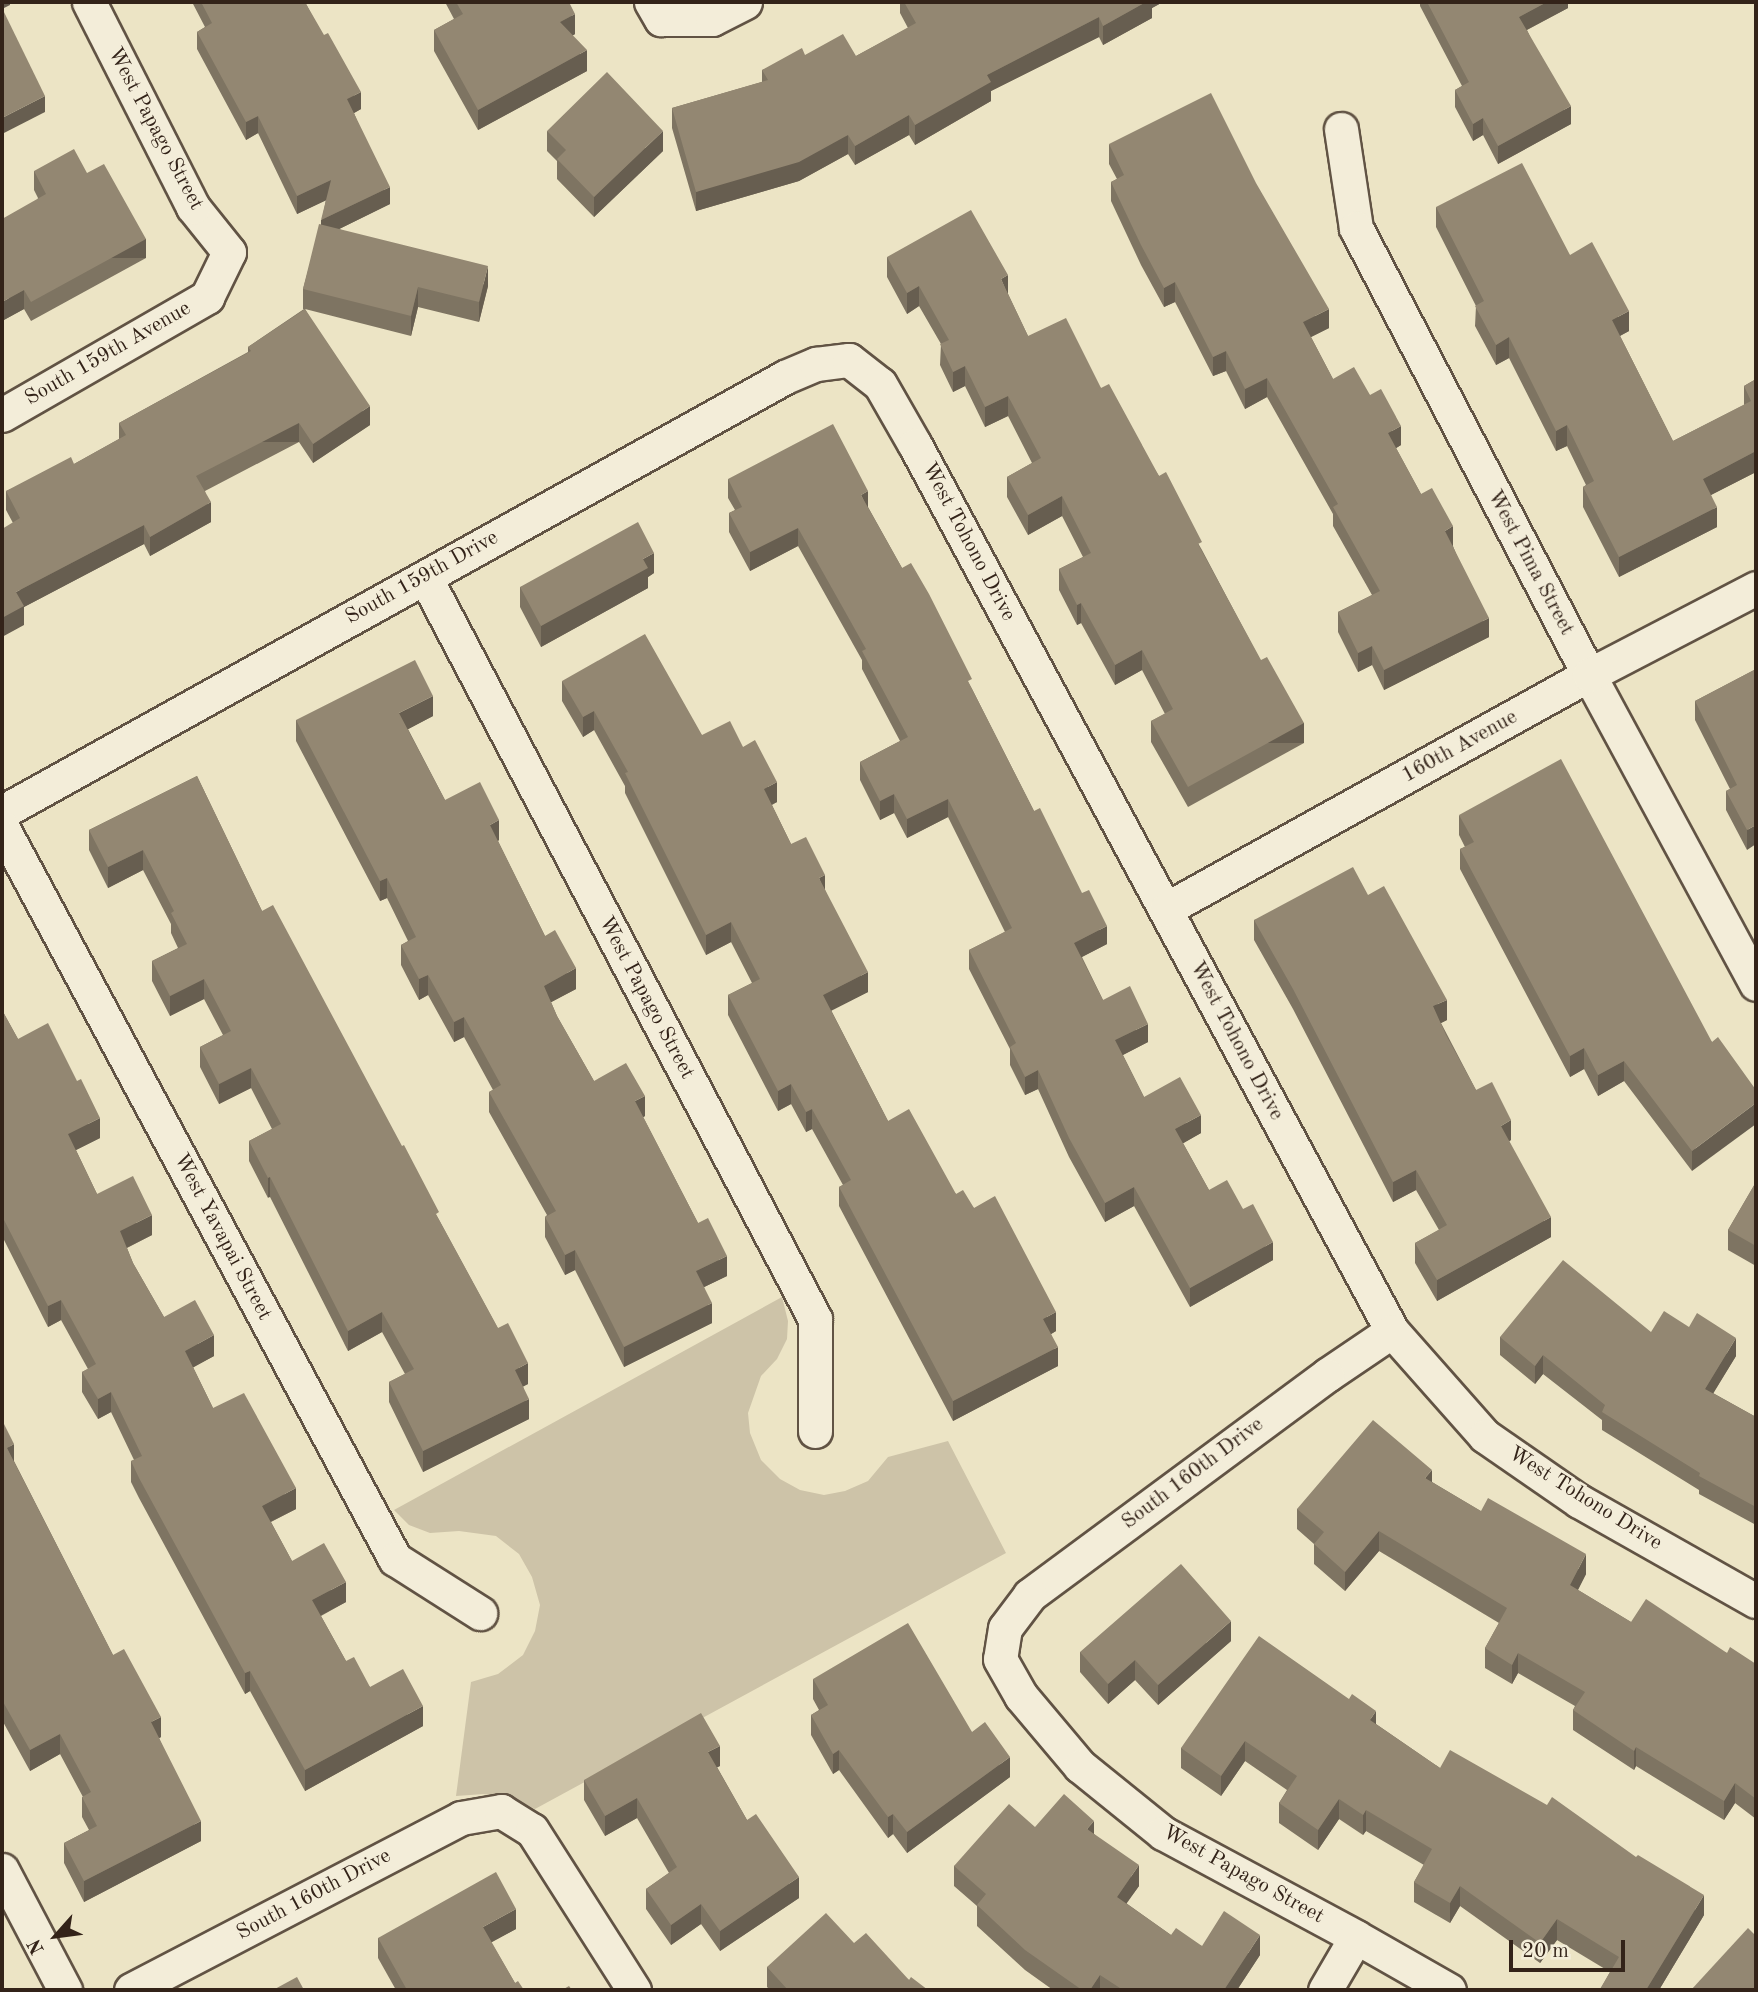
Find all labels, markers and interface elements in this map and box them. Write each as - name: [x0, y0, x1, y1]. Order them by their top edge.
- street label: West Papago Street: [101, 43, 209, 215]
- street label: South 159th Avenue: [21, 296, 195, 412]
- street label: West Tohono Drive: [915, 458, 1021, 626]
- street label: West Pima Street: [1481, 486, 1579, 640]
- street label: South 159th Drive: [341, 526, 503, 630]
- street label: 160th Avenue: [1398, 705, 1522, 789]
- street label: West Papago Street: [592, 912, 700, 1084]
- street label: West Tohono Drive: [1183, 957, 1289, 1125]
- street label: West Yavapai Street: [167, 1149, 277, 1325]
- street label: South 160th Drive: [1117, 1413, 1269, 1535]
- street label: West Tohono Drive: [1504, 1442, 1666, 1556]
- street label: West Papago Street: [1158, 1820, 1328, 1930]
- street label: South 160th Drive: [233, 1844, 395, 1946]
- north arrow: [21, 1901, 91, 1971]
- scale bar: [1513, 1926, 1628, 1970]
- text: N: [25, 1935, 49, 1957]
- text: 20 m: [1522, 1941, 1569, 1962]

